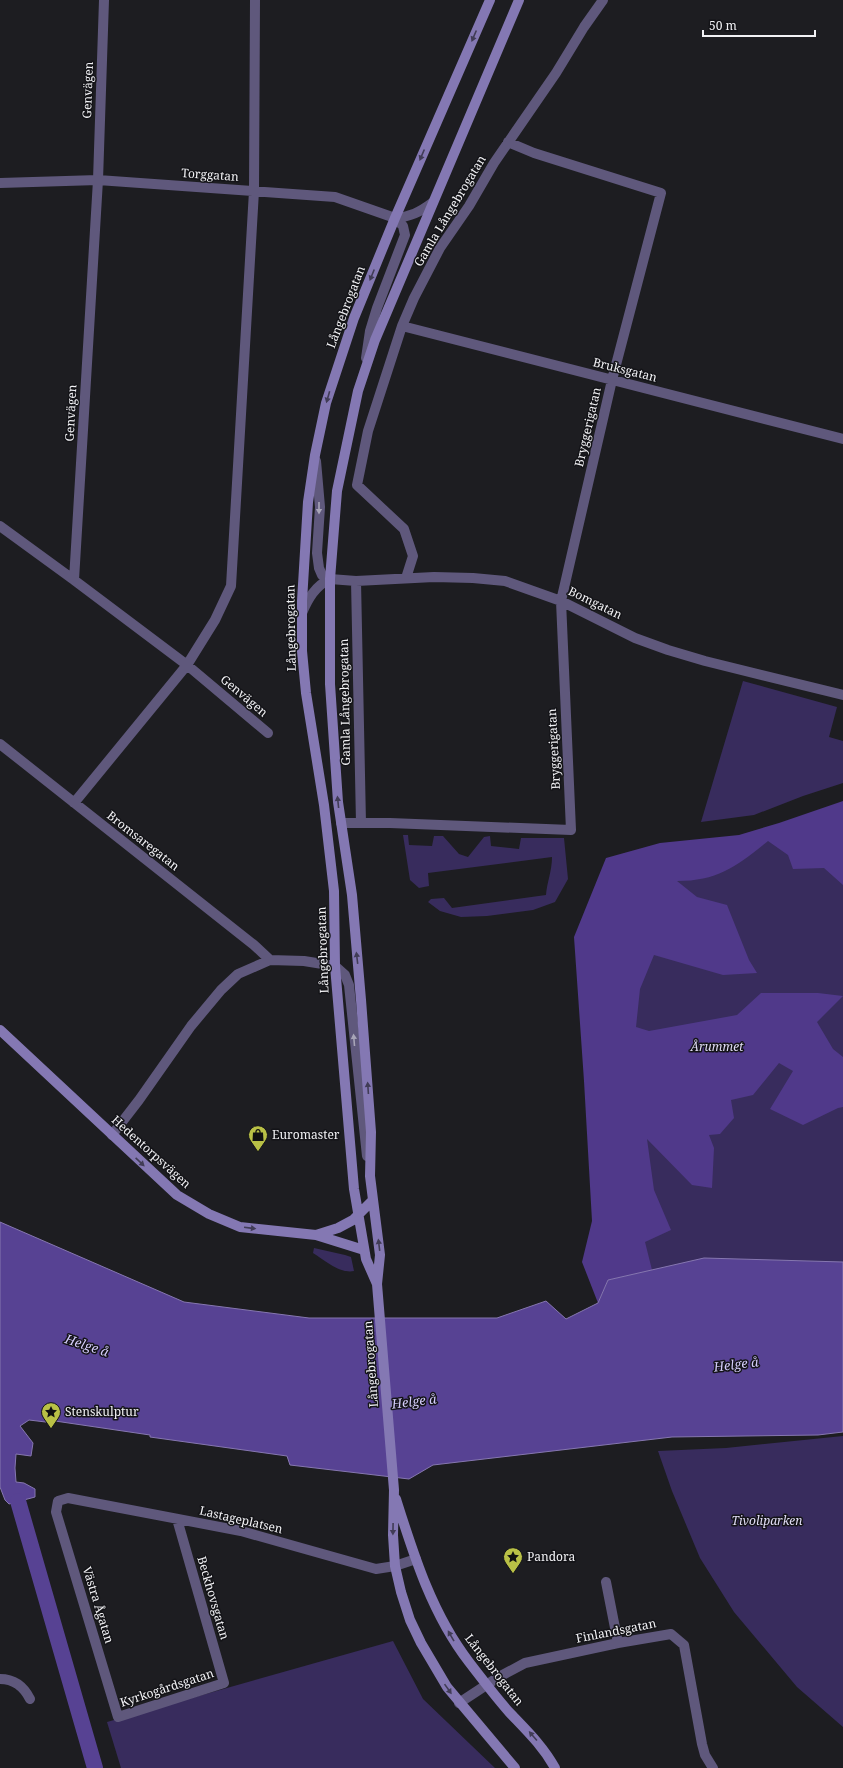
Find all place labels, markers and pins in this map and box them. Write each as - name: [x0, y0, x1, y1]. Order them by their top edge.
- shop icon: Euromaster: [247, 1124, 269, 1152]
- place label: Euromaster: [272, 1126, 340, 1143]
- place icon: Stenskulptur: [40, 1401, 62, 1429]
- place label: Stenskulptur: [65, 1403, 139, 1420]
- place icon: Pandora: [502, 1546, 524, 1574]
- place label: Pandora: [527, 1548, 575, 1565]

